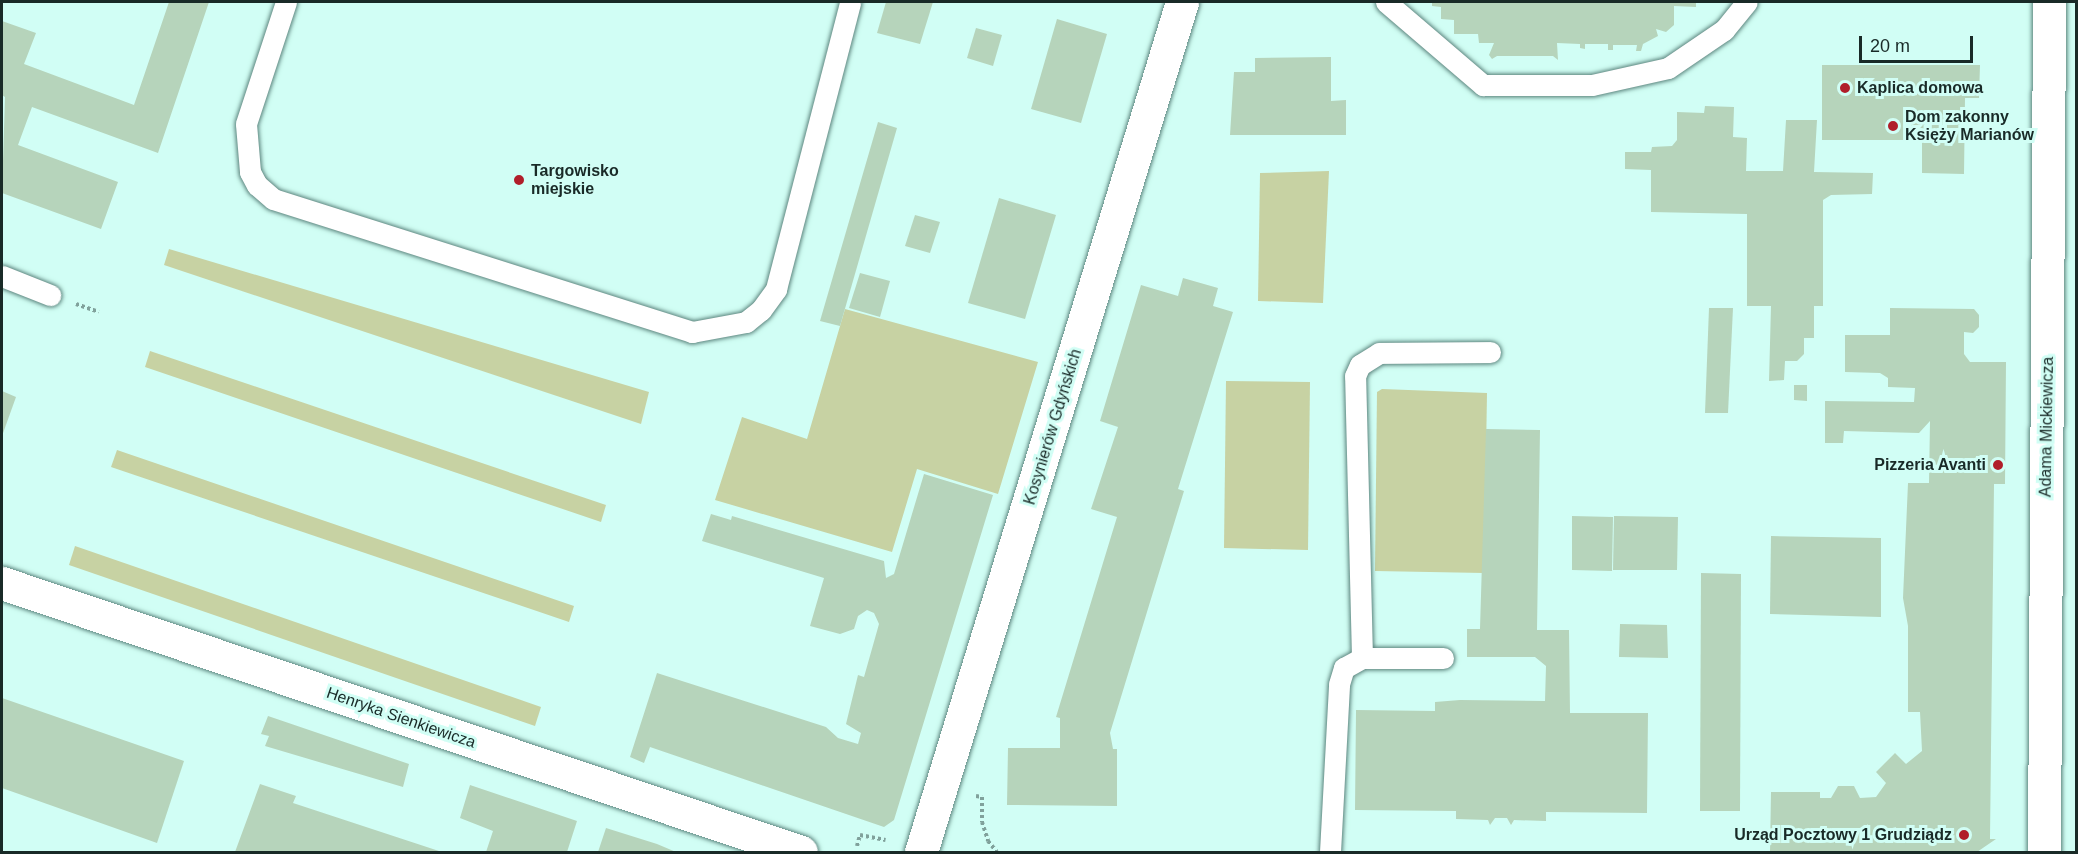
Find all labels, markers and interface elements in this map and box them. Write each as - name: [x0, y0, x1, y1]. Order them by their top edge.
- scale bar: [1862, 24, 1976, 62]
- text: 20 m: [1870, 36, 1910, 56]
- place label: Kaplica domowa: [1857, 78, 1983, 98]
- marker: Kaplica domowa: [1838, 81, 1852, 95]
- place label: Dom zakonny Księży Marianów: [1905, 107, 2034, 145]
- marker: Dom zakonny Księży Marianów: [1886, 119, 1900, 133]
- place label: Targowisko miejskie: [531, 161, 619, 199]
- marker: Targowisko miejskie: [512, 173, 526, 187]
- street label: Kosynierów Gdyńskich: [1020, 347, 1086, 507]
- street label: Adama Mickiewicza: [2036, 357, 2058, 497]
- place label: Pizzeria Avanti: [1874, 455, 1986, 475]
- marker: Pizzeria Avanti: [1991, 458, 2005, 472]
- street label: Henryka Sienkiewicza: [324, 683, 478, 753]
- place label: Urząd Pocztowy 1 Grudziądz: [1734, 825, 1952, 845]
- marker: Urząd Pocztowy 1 Grudziądz: [1957, 828, 1971, 842]

